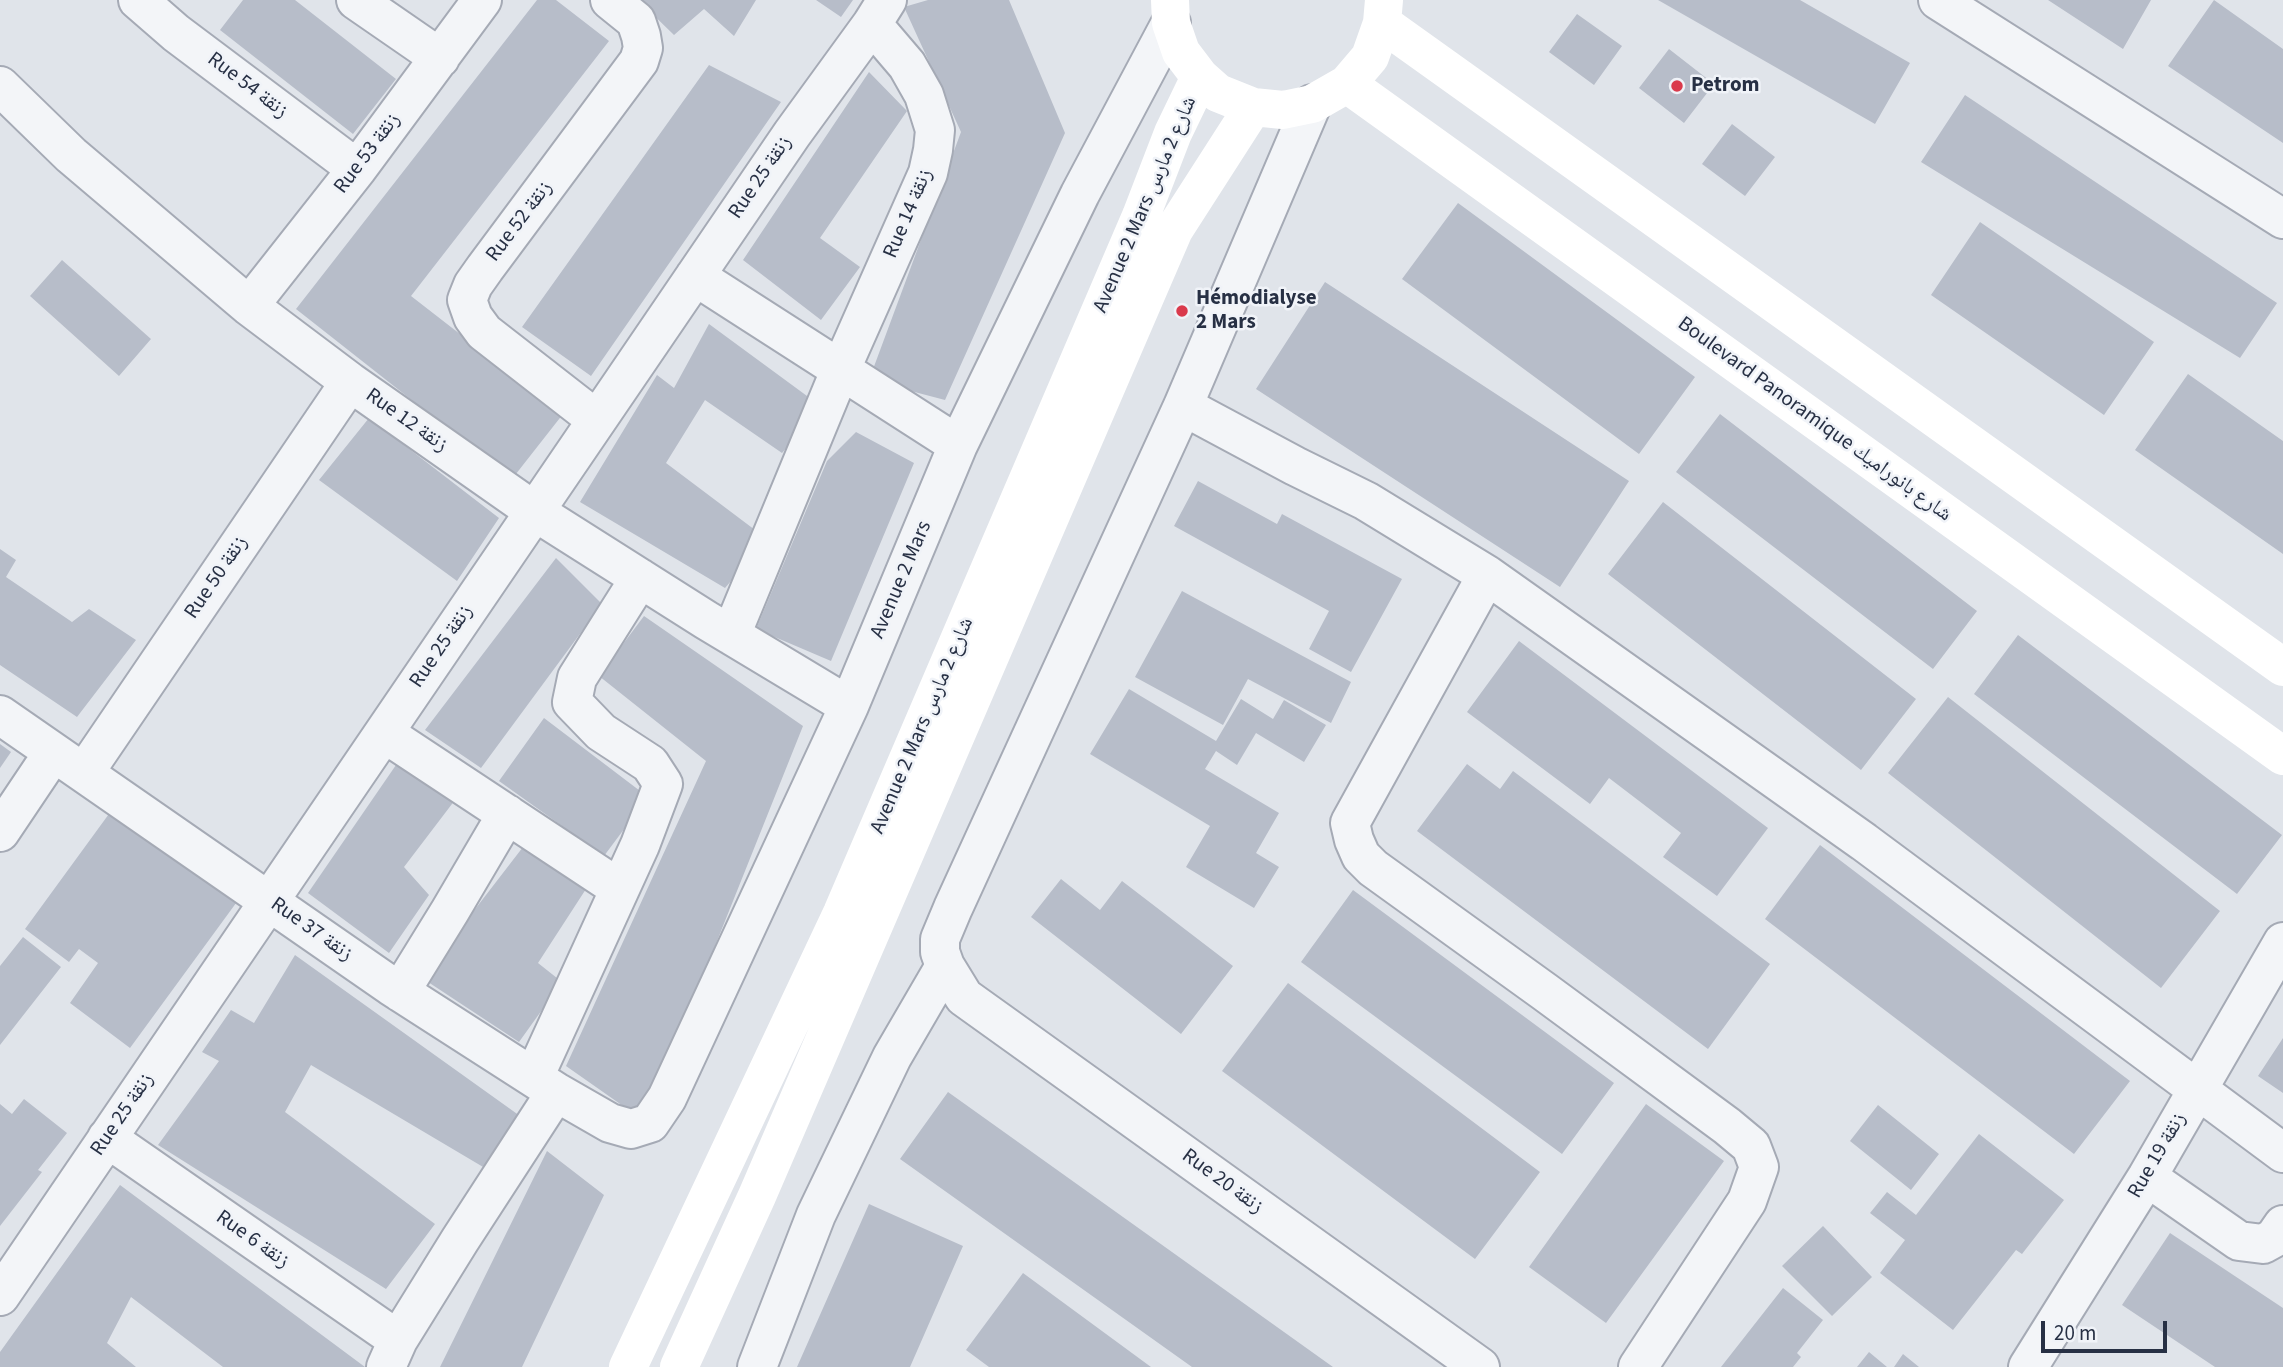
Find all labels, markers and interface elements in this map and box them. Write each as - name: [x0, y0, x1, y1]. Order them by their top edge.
- street label: Rue 54 زنقة: [202, 47, 292, 125]
- place label: Petrom: [1691, 73, 1760, 99]
- marker: Petrom: [1669, 78, 1685, 94]
- street label: Avenue 2 Mars شارع 2 مارس: [1089, 93, 1203, 317]
- street label: Rue 53 زنقة: [329, 109, 407, 199]
- street label: Rue 25 زنقة: [724, 132, 798, 224]
- street label: Rue 14 زنقة: [879, 166, 939, 262]
- street label: Rue 52 زنقة: [481, 177, 559, 267]
- place label: Hémodialyse 2 Mars: [1196, 286, 1317, 336]
- marker: Hémodialyse 2 Mars: [1174, 303, 1190, 319]
- street label: Boulevard Panoramique شارع بانوراميك: [1672, 312, 1956, 528]
- street label: Rue 12 زنقة: [360, 384, 452, 458]
- street label: Avenue 2 Mars: [866, 517, 938, 643]
- street label: Rue 50 زنقة: [180, 532, 254, 624]
- street label: Rue 25 زنقة: [405, 601, 479, 693]
- street label: Avenue 2 Mars شارع 2 مارس: [866, 614, 980, 838]
- street label: Rue 37 زنقة: [265, 893, 357, 967]
- street label: Rue 25 زنقة: [86, 1069, 160, 1161]
- street label: Rue 19 زنقة: [2123, 1109, 2193, 1203]
- street label: Rue 20 زنقة: [1176, 1144, 1268, 1220]
- street label: Rue 6 زنقة: [210, 1206, 294, 1274]
- scale bar: [2045, 1308, 2171, 1352]
- text: 20 m: [2054, 1318, 2096, 1348]

